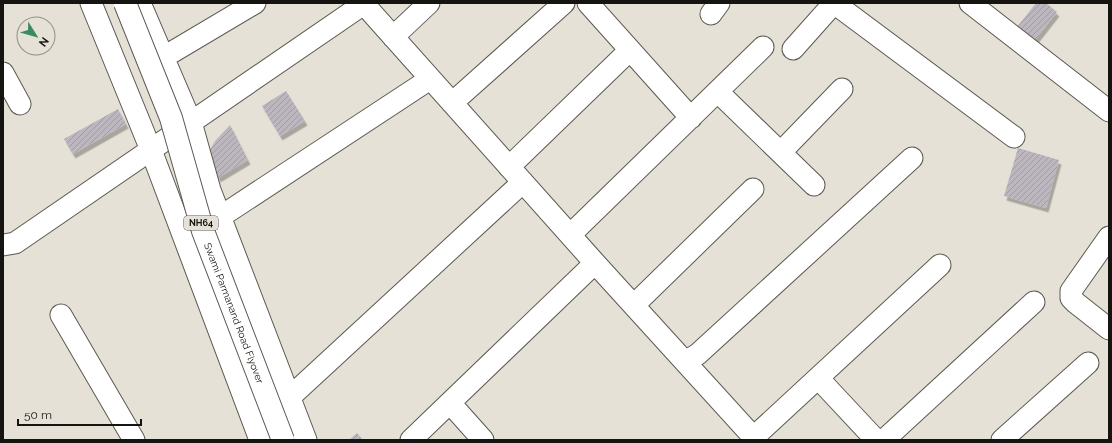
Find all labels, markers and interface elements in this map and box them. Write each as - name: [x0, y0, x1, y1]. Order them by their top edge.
- north arrow: [16, 16, 56, 56]
- text: N: [36, 34, 51, 49]
- road number: NH64: [184, 216, 218, 230]
- street label: Swami Parmanand Road Flyover: [202, 241, 266, 385]
- scale bar: [18, 401, 141, 427]
- text: 50 m: [24, 408, 52, 422]

